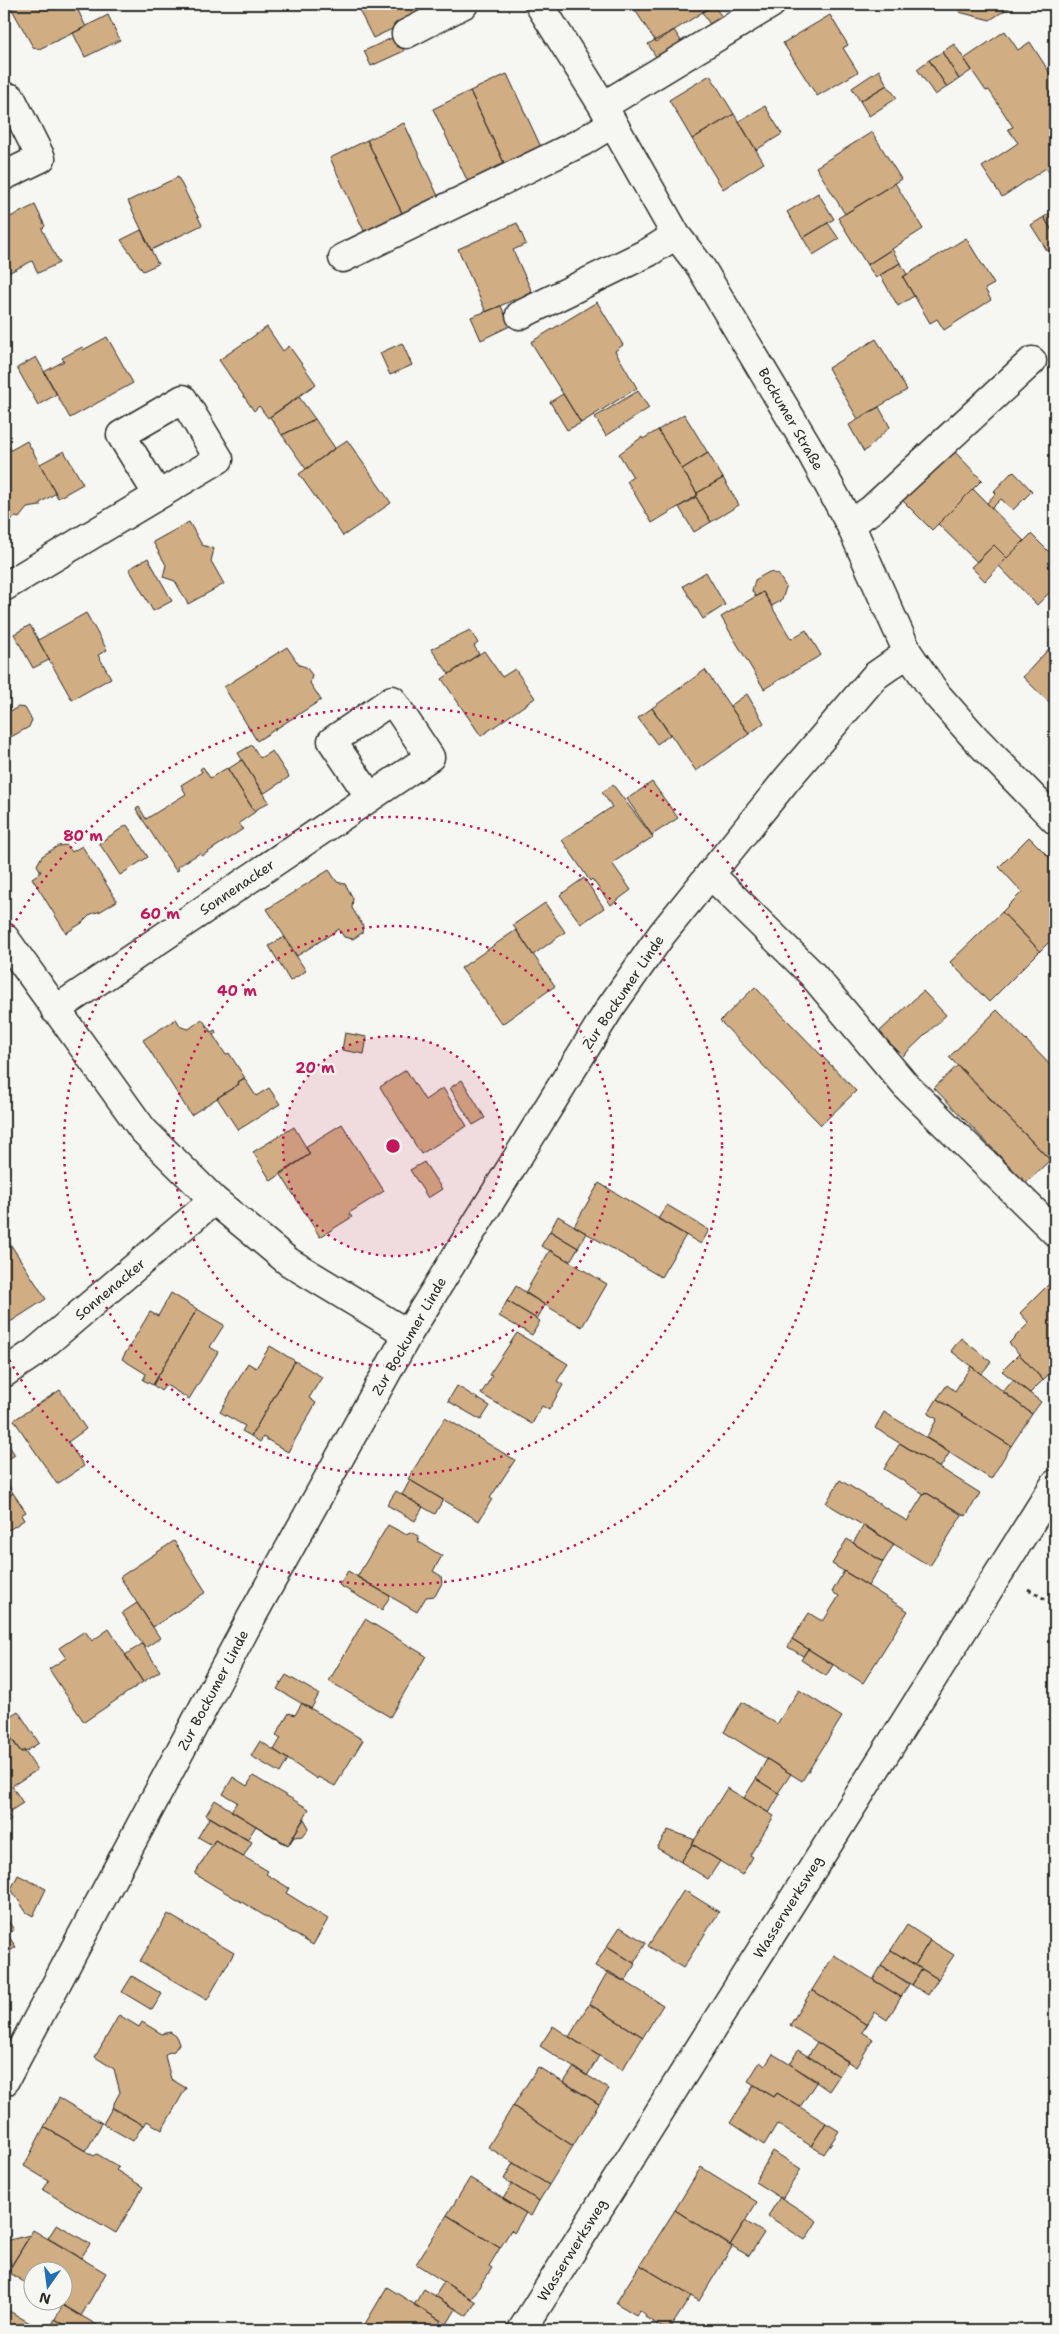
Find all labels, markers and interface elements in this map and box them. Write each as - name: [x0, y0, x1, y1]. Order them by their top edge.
- street label: Bockumer Straße: [754, 365, 828, 473]
- text: 80 m: [63, 826, 103, 846]
- street label: Sonnenacker: [196, 855, 278, 919]
- text: 60 m: [140, 904, 180, 924]
- street label: Zur Bockumer Linde: [578, 931, 668, 1052]
- text: 40 m: [217, 981, 257, 1001]
- text: 20 m: [295, 1058, 335, 1078]
- centre of rings: [384, 1137, 402, 1155]
- street label: Sonnenacker: [71, 1254, 149, 1324]
- street label: Zur Bockumer Linde: [368, 1274, 450, 1398]
- street label: Zur Bockumer Linde: [174, 1627, 252, 1753]
- street label: Wasserwerksweg: [749, 1852, 827, 1962]
- street label: Wasserwerksweg: [533, 2195, 611, 2305]
- north arrow: [22, 2262, 72, 2312]
- text: N: [37, 2289, 52, 2309]

